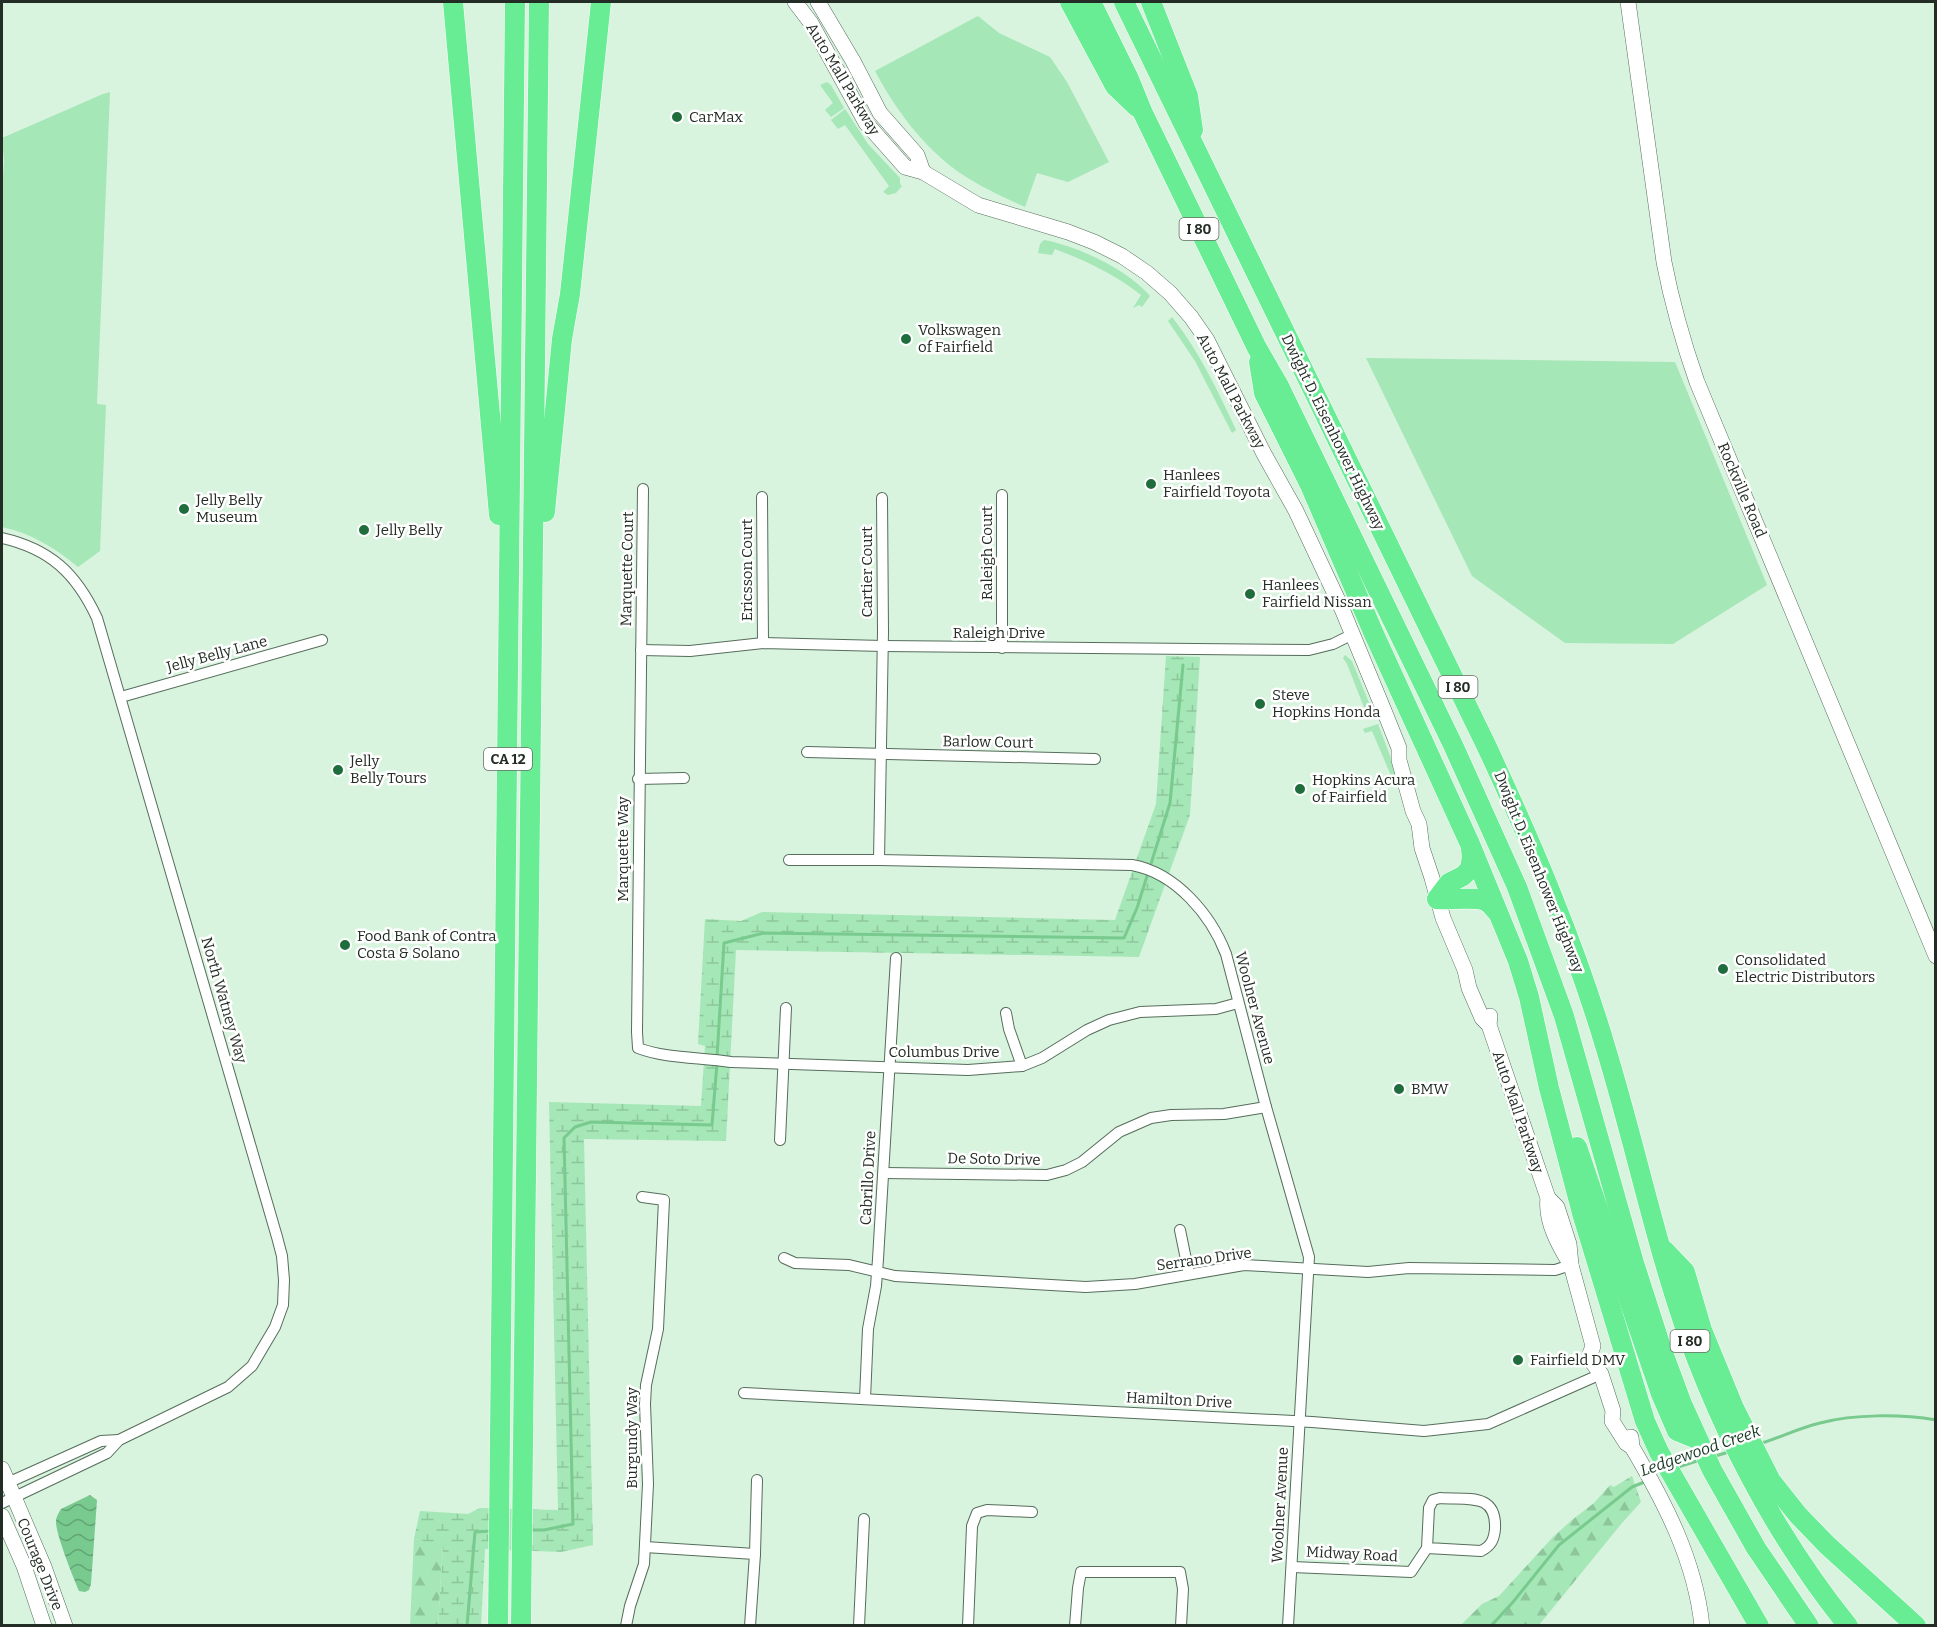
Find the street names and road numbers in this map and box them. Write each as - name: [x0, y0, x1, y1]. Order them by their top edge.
- street label: Auto Mall Parkway: [802, 19, 884, 139]
- road number: I 80: [1180, 218, 1218, 240]
- street label: Auto Mall Parkway: [1193, 330, 1269, 452]
- street label: Dwight D. Eisenhower Highway: [1278, 331, 1388, 533]
- street label: Rockville Road: [1714, 440, 1770, 540]
- street label: Raleigh Court: [978, 505, 996, 600]
- street label: Marquette Court: [617, 511, 637, 627]
- street label: Ericsson Court: [738, 518, 756, 621]
- street label: Cartier Court: [858, 526, 876, 618]
- street label: Raleigh Drive: [953, 624, 1045, 642]
- street label: Jelly Belly Lane: [164, 632, 269, 676]
- road number: I 80: [1438, 676, 1478, 698]
- street label: Barlow Court: [942, 732, 1034, 752]
- road number: CA 12: [484, 748, 532, 770]
- street label: Dwight D. Eisenhower Highway: [1490, 769, 1588, 975]
- street label: Marquette Way: [614, 796, 632, 902]
- street label: North Watney Way: [197, 935, 251, 1065]
- street label: Woolner Avenue: [1231, 950, 1279, 1066]
- street label: Columbus Drive: [889, 1043, 999, 1061]
- street label: Auto Mall Parkway: [1489, 1048, 1547, 1176]
- street label: Cabrillo Drive: [857, 1130, 879, 1226]
- street label: De Soto Drive: [947, 1149, 1041, 1169]
- street label: Serrano Drive: [1155, 1243, 1253, 1275]
- road number: I 80: [1670, 1330, 1710, 1352]
- street label: Burgundy Way: [623, 1387, 641, 1489]
- street label: Hamilton Drive: [1125, 1388, 1233, 1412]
- street label: Woolner Avenue: [1268, 1447, 1292, 1563]
- street label: Courage Drive: [13, 1515, 67, 1613]
- street label: Midway Road: [1306, 1543, 1399, 1565]

